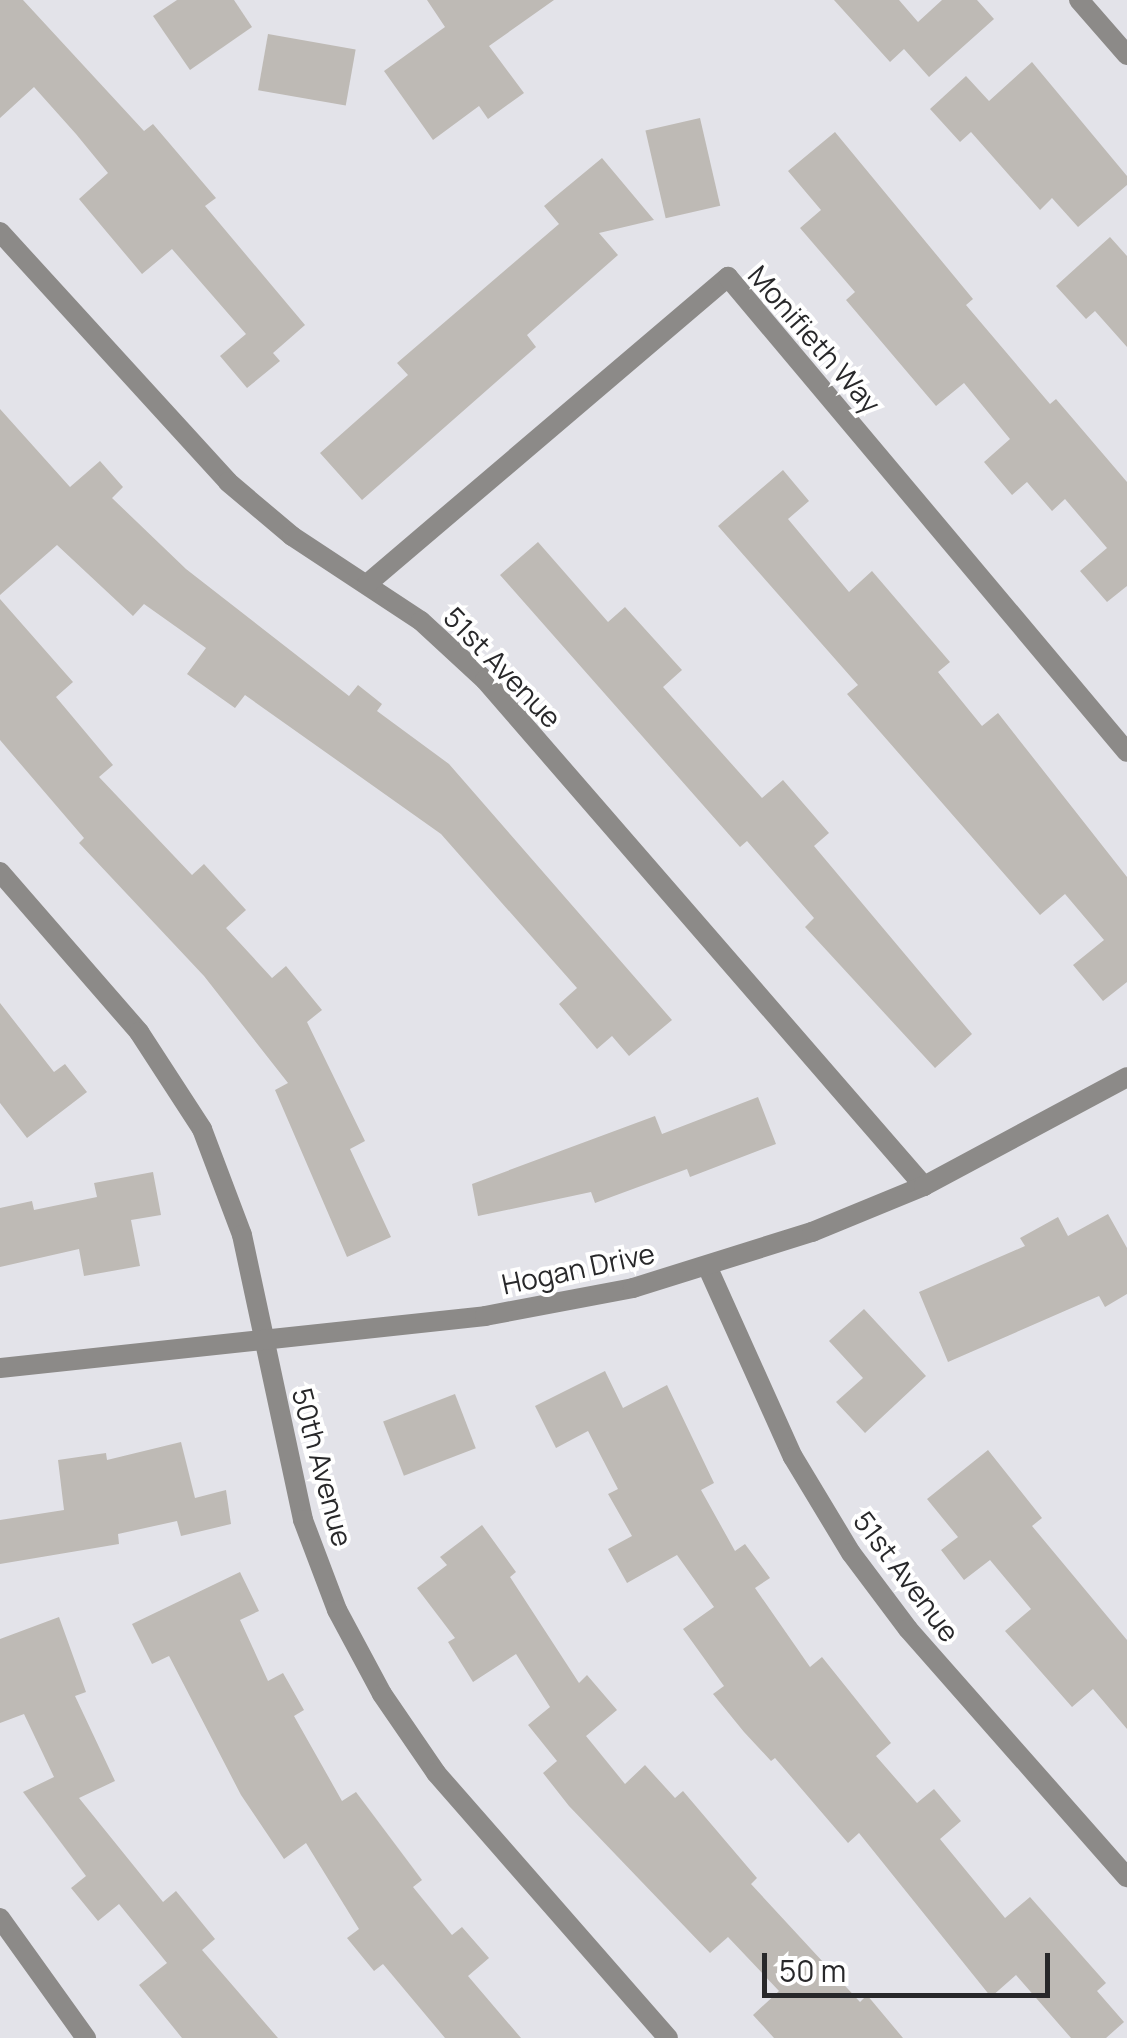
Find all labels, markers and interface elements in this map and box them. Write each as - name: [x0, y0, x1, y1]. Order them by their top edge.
- street label: Monifieth Way: [742, 258, 888, 420]
- street label: 51st Avenue: [437, 600, 569, 734]
- street label: Hogan Drive: [498, 1235, 658, 1301]
- street label: 50th Avenue: [286, 1384, 360, 1550]
- street label: 51st Avenue: [847, 1504, 967, 1648]
- scale bar: [767, 1933, 1054, 1995]
- text: 50 m: [779, 1950, 846, 1991]

